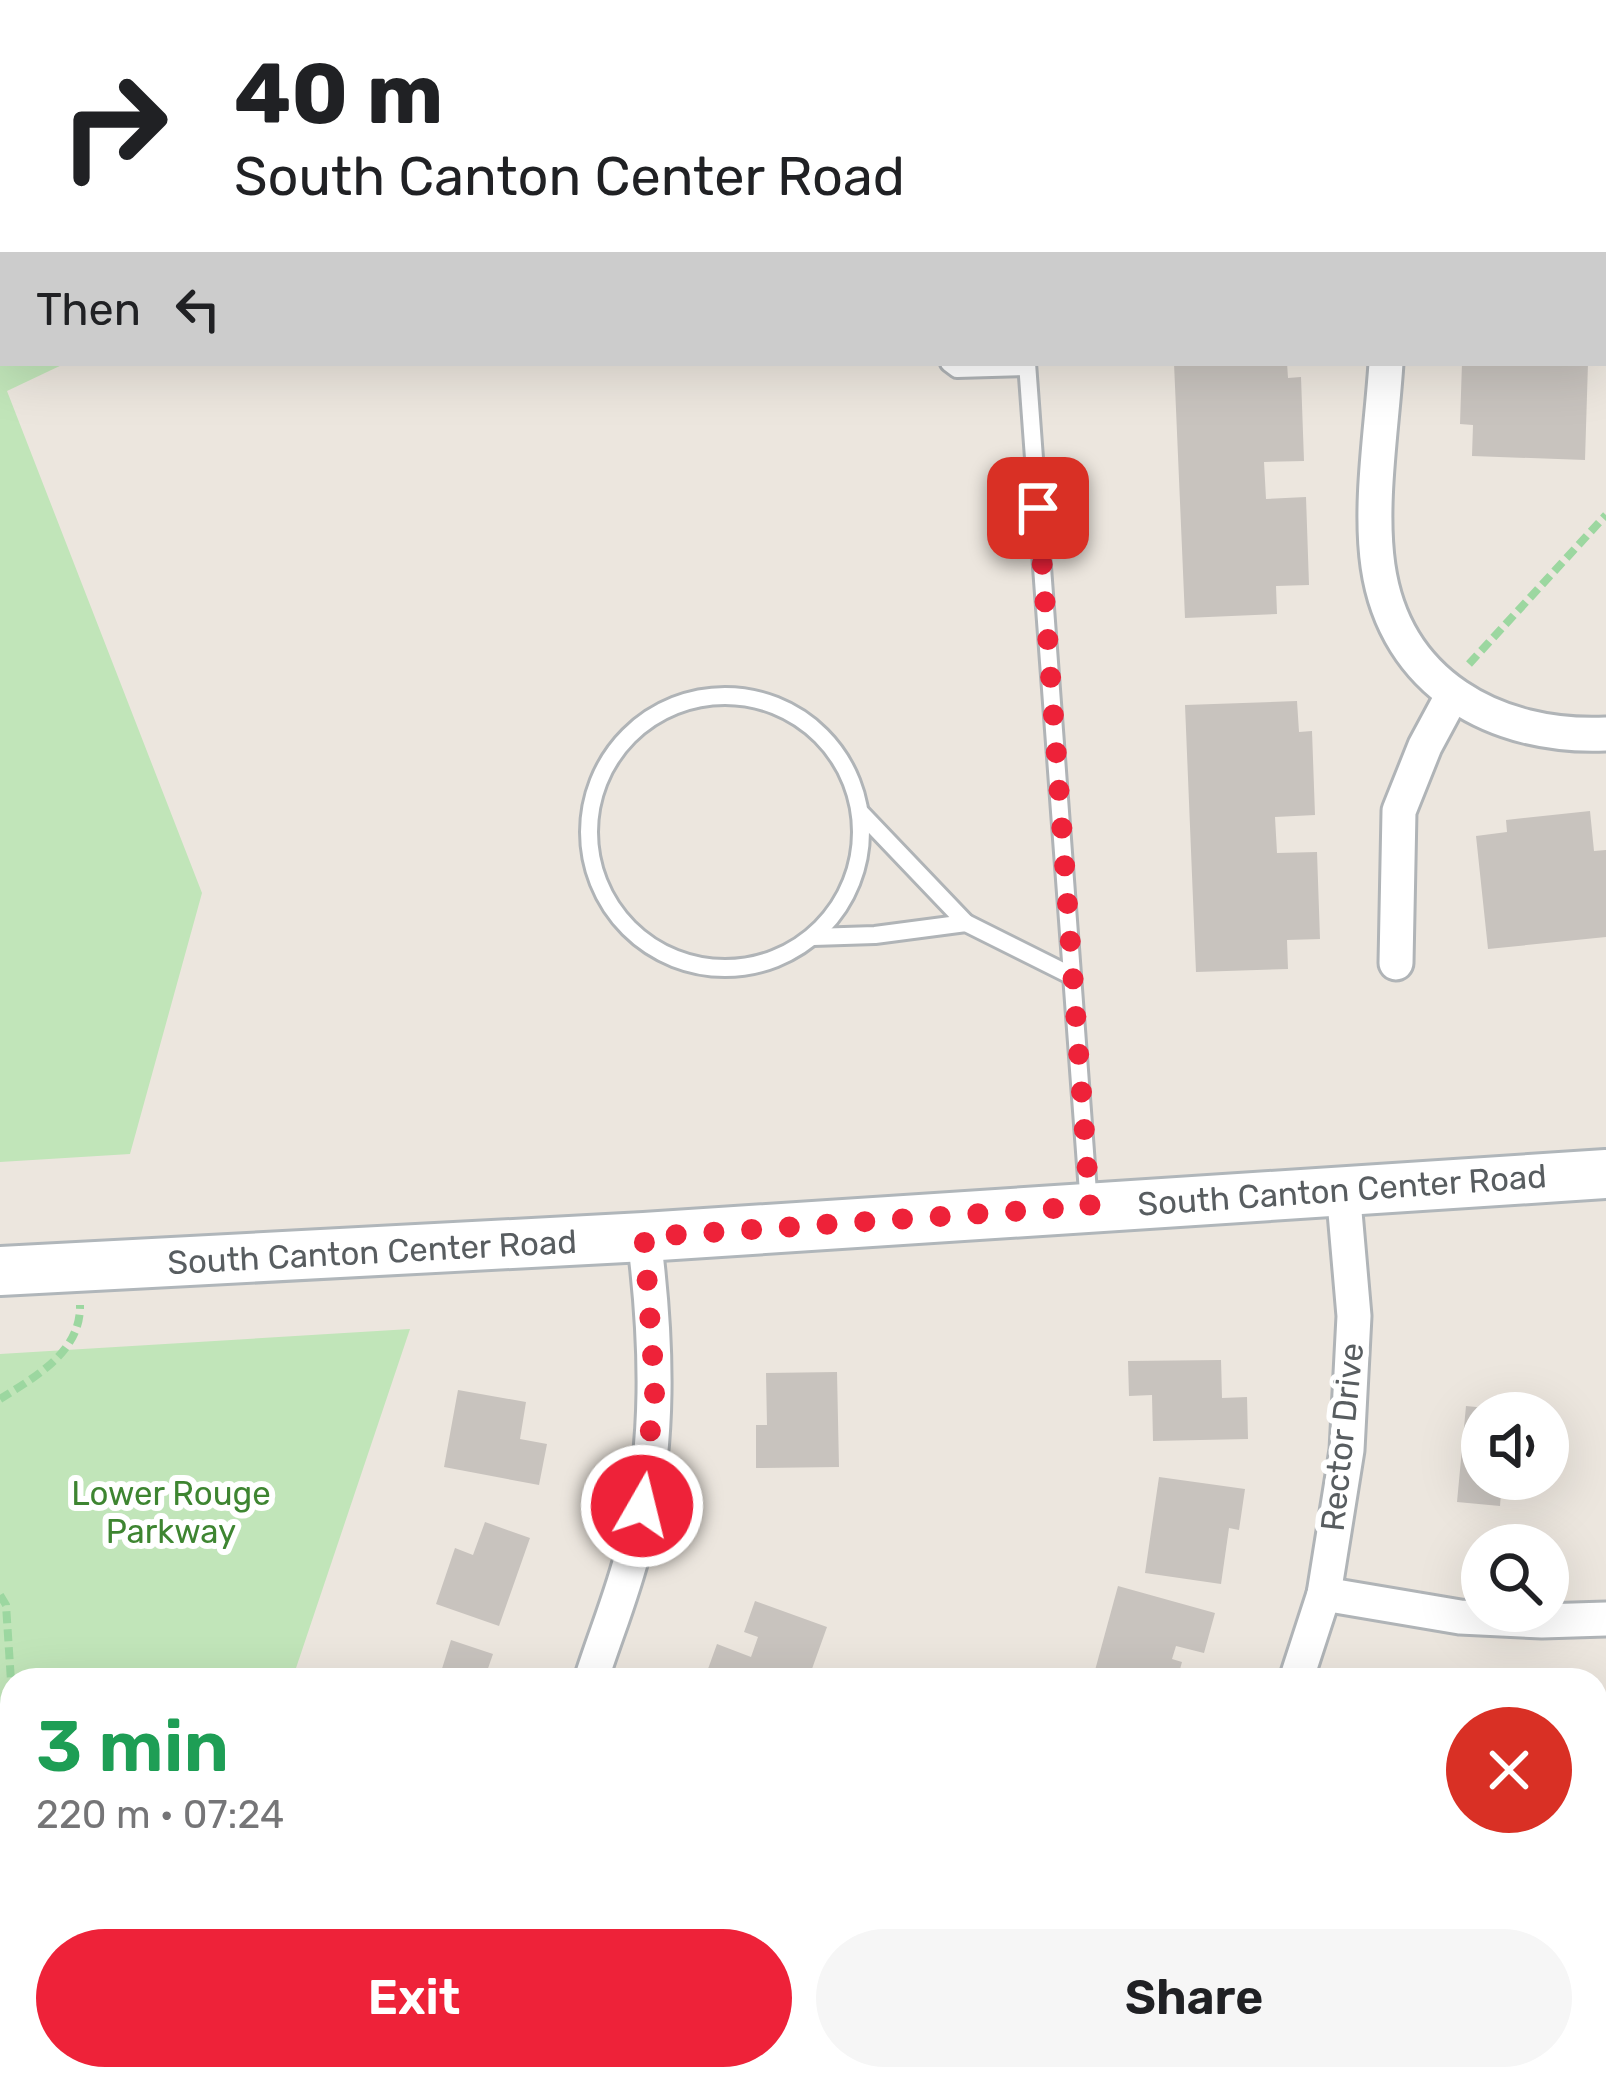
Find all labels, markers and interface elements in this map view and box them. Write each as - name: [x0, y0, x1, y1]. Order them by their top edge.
- text: 40 m: [234, 44, 443, 144]
- icon: right: [36, 48, 192, 204]
- text: South Canton Center Road: [234, 145, 905, 209]
- icon: left: [165, 276, 231, 342]
- text: Then: [36, 283, 141, 336]
- pin: [987, 457, 1089, 559]
- icon: arrive: [1005, 475, 1071, 541]
- street label: South Canton Center Road: [1136, 1156, 1548, 1224]
- street label: South Canton Center Road: [166, 1222, 578, 1282]
- street label: Rector Drive: [1313, 1341, 1371, 1533]
- map controls: [1461, 1392, 1569, 1632]
- button: sound: [1461, 1392, 1569, 1500]
- position arrow: [579, 1443, 705, 1569]
- park label: Lower Rouge Parkway: [71, 1474, 271, 1551]
- button: search: [1461, 1524, 1569, 1632]
- text: 3 min: [36, 1704, 229, 1789]
- button: close: [1446, 1707, 1572, 1833]
- text: 220 m · 07:24: [36, 1792, 284, 1838]
- button: Exit: [36, 1929, 792, 2067]
- button: Share: [816, 1929, 1572, 2067]

